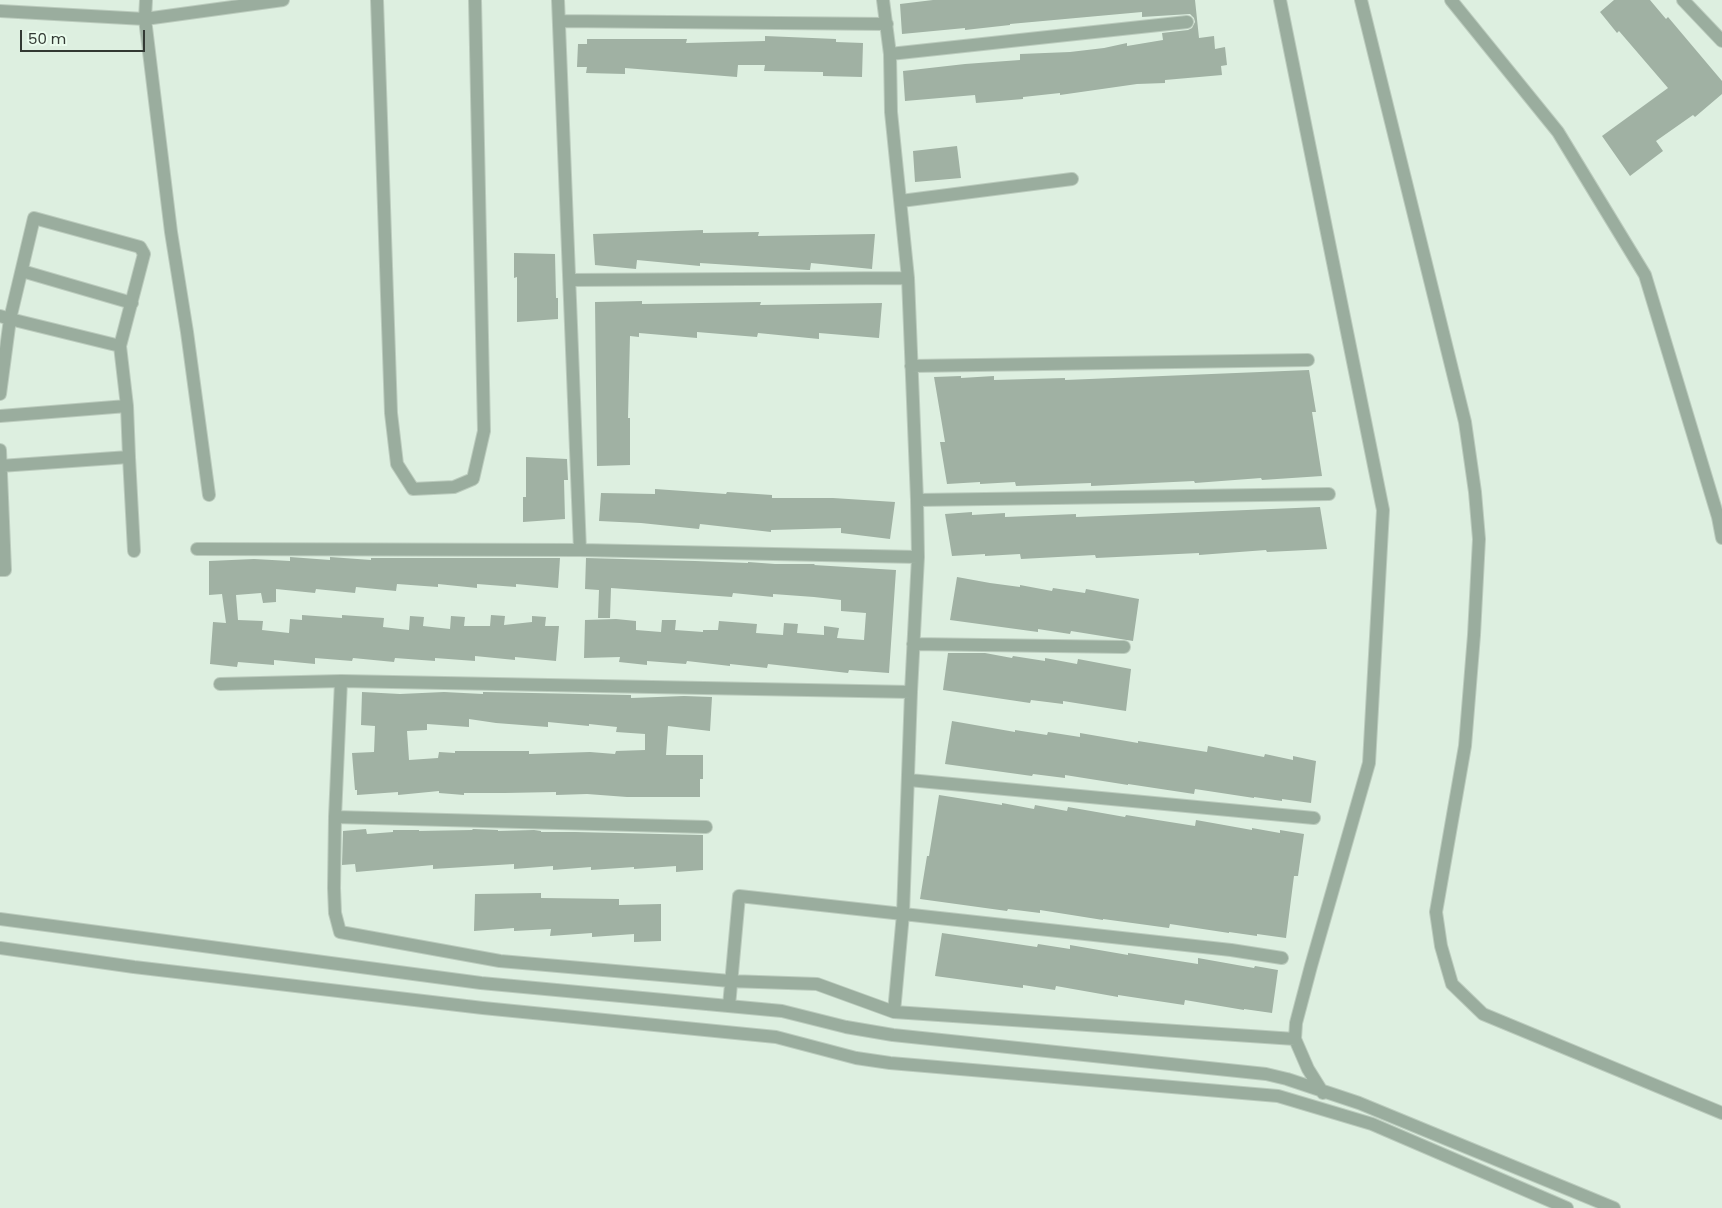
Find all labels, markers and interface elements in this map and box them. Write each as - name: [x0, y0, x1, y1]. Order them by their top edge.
- scale bar: [22, 20, 148, 52]
- text: 50 m: [28, 28, 66, 49]

